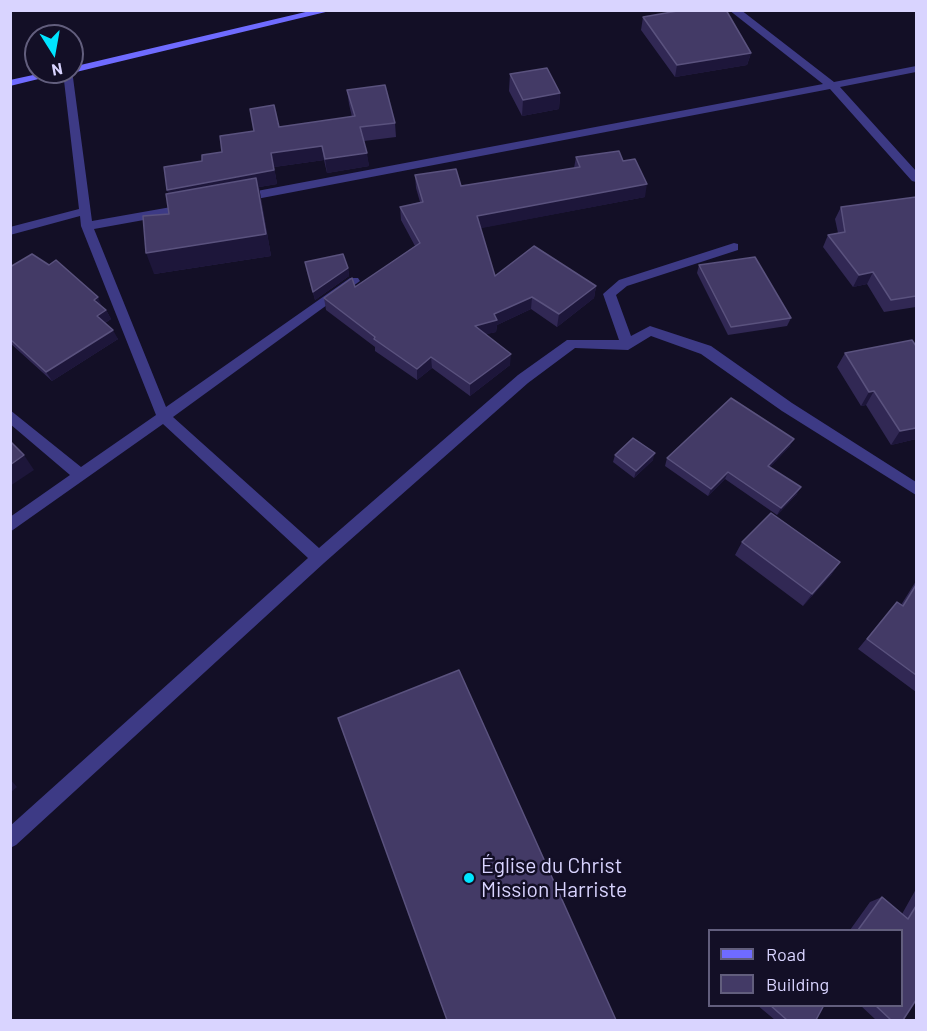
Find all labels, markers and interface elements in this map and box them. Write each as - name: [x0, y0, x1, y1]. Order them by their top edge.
- north arrow: [24, 24, 84, 84]
- text: N: [50, 60, 64, 81]
- place label: Église du Christ Mission Harriste: [481, 853, 627, 903]
- marker: Église du Christ Mission Harriste: [462, 871, 476, 885]
- legend: [708, 929, 903, 1007]
- text: Road: [766, 943, 806, 965]
- text: Building: [766, 973, 829, 995]

